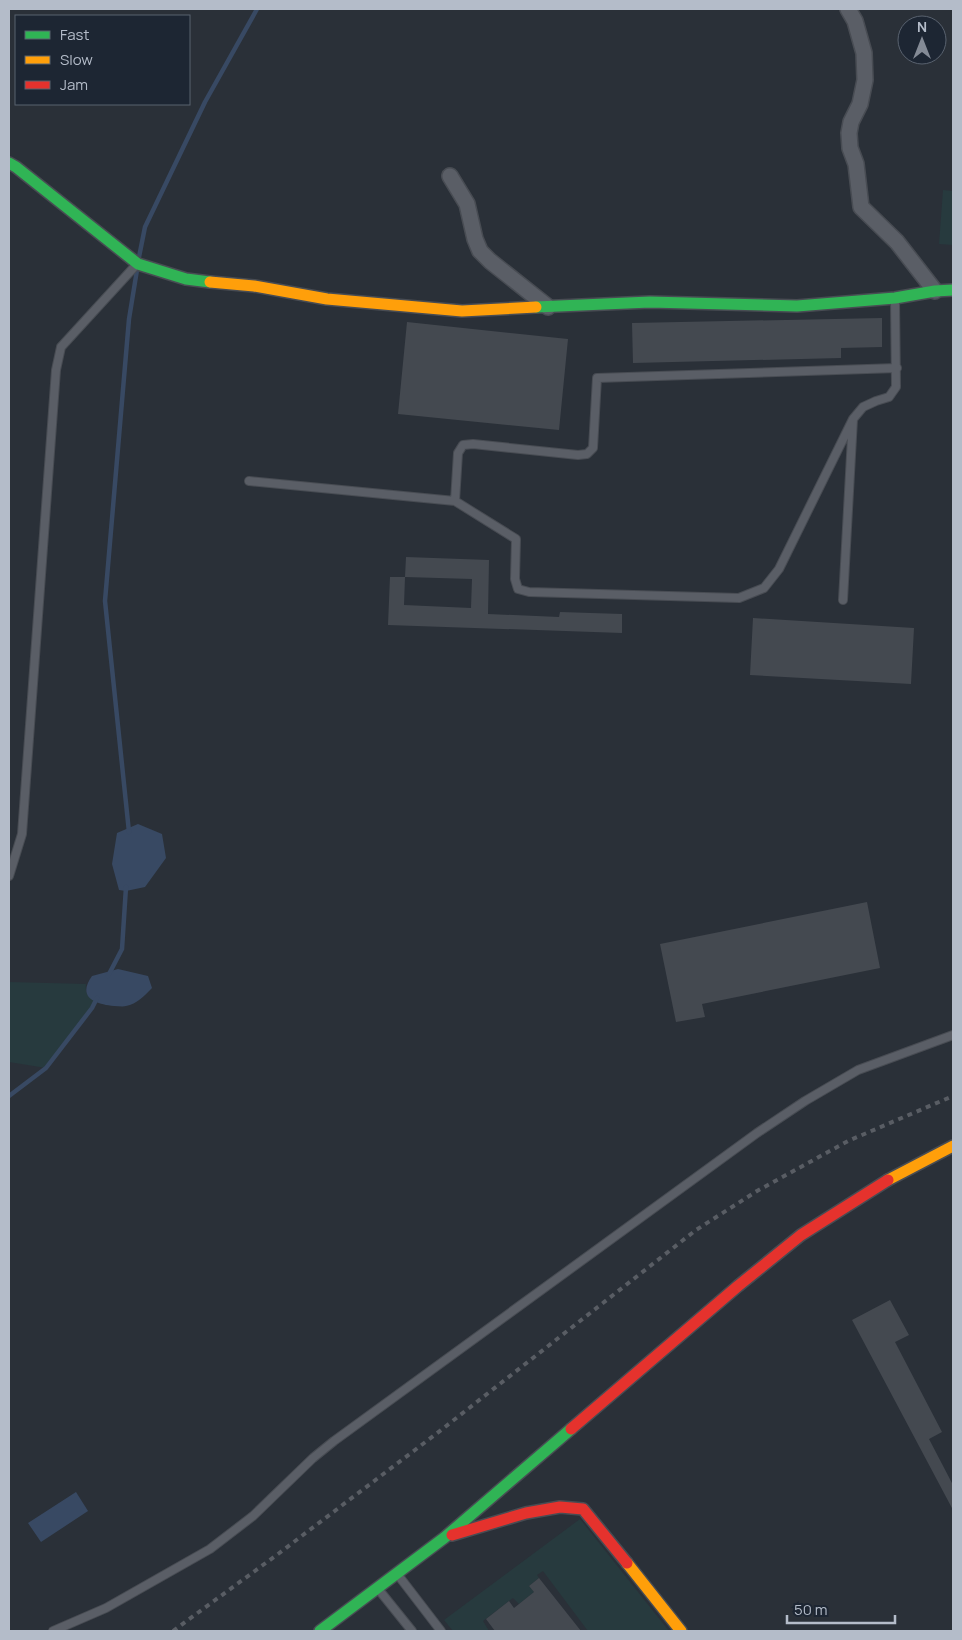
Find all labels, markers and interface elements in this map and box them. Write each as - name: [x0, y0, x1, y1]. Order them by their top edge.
- legend: [15, 15, 190, 105]
- north arrow: [897, 15, 947, 65]
- text: N: [917, 17, 927, 36]
- text: Fast: [60, 24, 89, 45]
- text: Slow: [60, 49, 93, 70]
- text: Jam: [60, 74, 88, 95]
- scale bar: [787, 1592, 894, 1624]
- text: 50 m: [794, 1599, 828, 1620]

